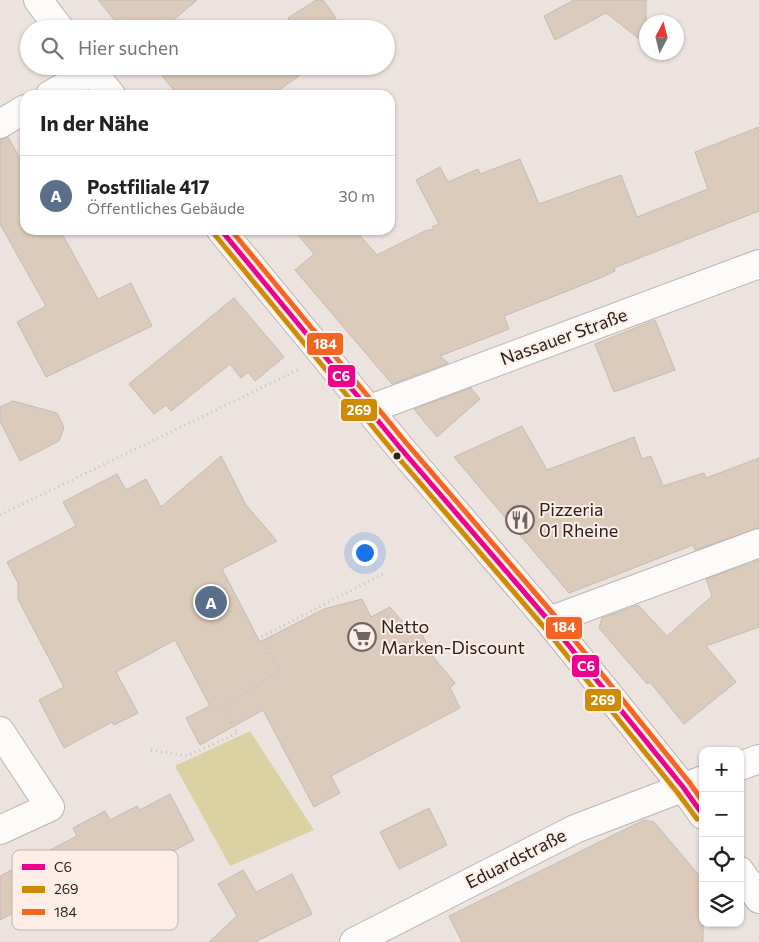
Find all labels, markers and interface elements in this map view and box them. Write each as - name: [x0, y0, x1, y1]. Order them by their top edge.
- north arrow: [639, 15, 684, 60]
- search box: [20, 20, 395, 75]
- icon: search: [38, 34, 66, 62]
- text: Hier suchen: [78, 36, 179, 59]
- text: In der Nähe: [40, 110, 149, 135]
- text: Postfiliale 417: [87, 175, 209, 198]
- text: A: [50, 186, 62, 205]
- text: 30 m: [338, 186, 375, 205]
- text: Öffentliches Gebäude: [87, 198, 245, 217]
- street label: Nassauer Straße: [497, 303, 630, 369]
- line badge: 184: [306, 332, 344, 356]
- text: 184: [313, 335, 337, 352]
- line badge: C6: [327, 364, 356, 388]
- text: C6: [332, 367, 350, 384]
- line badge: 269: [340, 398, 378, 422]
- text: 269: [347, 401, 372, 418]
- unlabelled marker: [392, 451, 402, 461]
- place label: Pizzeria 01 Rheine: [539, 498, 618, 541]
- restaurant icon: Pizzeria 01 Rheine: [505, 505, 535, 535]
- your location: [352, 540, 378, 566]
- pin: A: [195, 583, 227, 621]
- place label: Netto Marken-Discount: [381, 615, 525, 658]
- line badge: 184: [545, 616, 583, 640]
- text: 184: [552, 618, 576, 635]
- supermarket icon: Netto Marken-Discount: [347, 622, 377, 652]
- line badge: C6: [571, 654, 600, 678]
- text: C6: [577, 657, 595, 674]
- line badge: 269: [584, 688, 622, 712]
- text: 269: [591, 691, 616, 708]
- map controls: [699, 747, 744, 927]
- button: +: [699, 747, 744, 792]
- button: −: [699, 792, 744, 837]
- street label: Eduardstraße: [461, 823, 570, 893]
- button: locate: [699, 837, 744, 882]
- legend: [12, 850, 178, 930]
- text: C6: [54, 858, 72, 875]
- text: 269: [54, 880, 79, 897]
- button: layers: [699, 882, 744, 927]
- text: 184: [54, 903, 77, 920]

